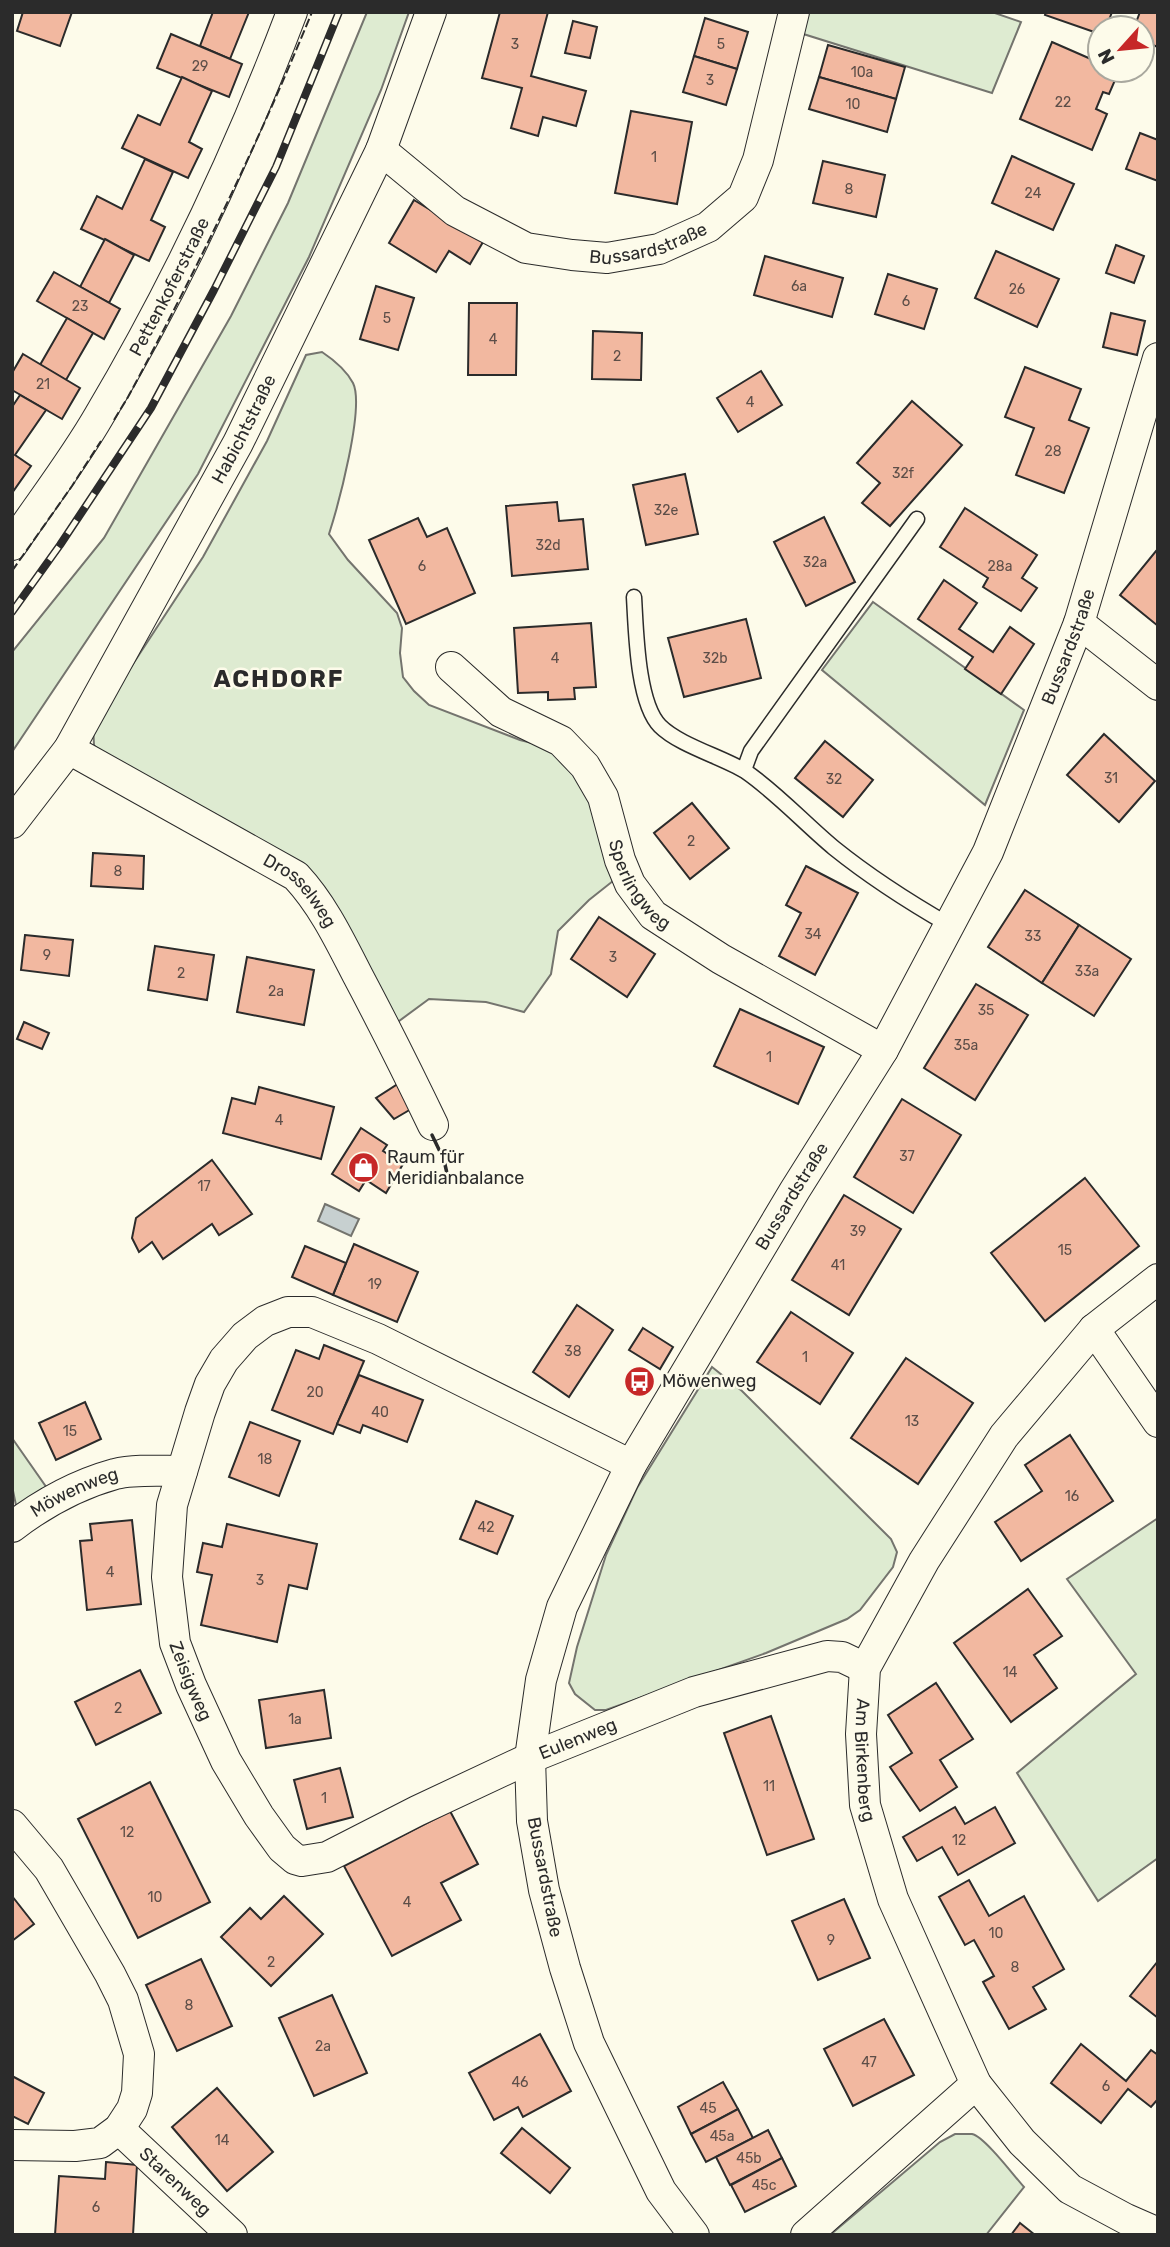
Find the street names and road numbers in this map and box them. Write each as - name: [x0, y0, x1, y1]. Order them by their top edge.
- street label: Pettenkoferstraße: [125, 214, 214, 360]
- street label: Bussardstraße: [588, 218, 711, 269]
- street label: Habichtstraße: [207, 371, 281, 487]
- street label: Bussardstraße: [1037, 586, 1100, 708]
- street label: Sperlingweg: [604, 837, 675, 935]
- street label: Drosselweg: [259, 849, 341, 932]
- street label: Bussardstraße: [751, 1138, 833, 1254]
- street label: Möwenweg: [26, 1463, 121, 1522]
- street label: Zeisigweg: [164, 1638, 217, 1724]
- street label: Am Birkenberg: [850, 1698, 880, 1824]
- street label: Eulenweg: [536, 1713, 620, 1764]
- street label: Bussardstraße: [523, 1815, 567, 1939]
- street label: Starenweg: [135, 2143, 216, 2221]

